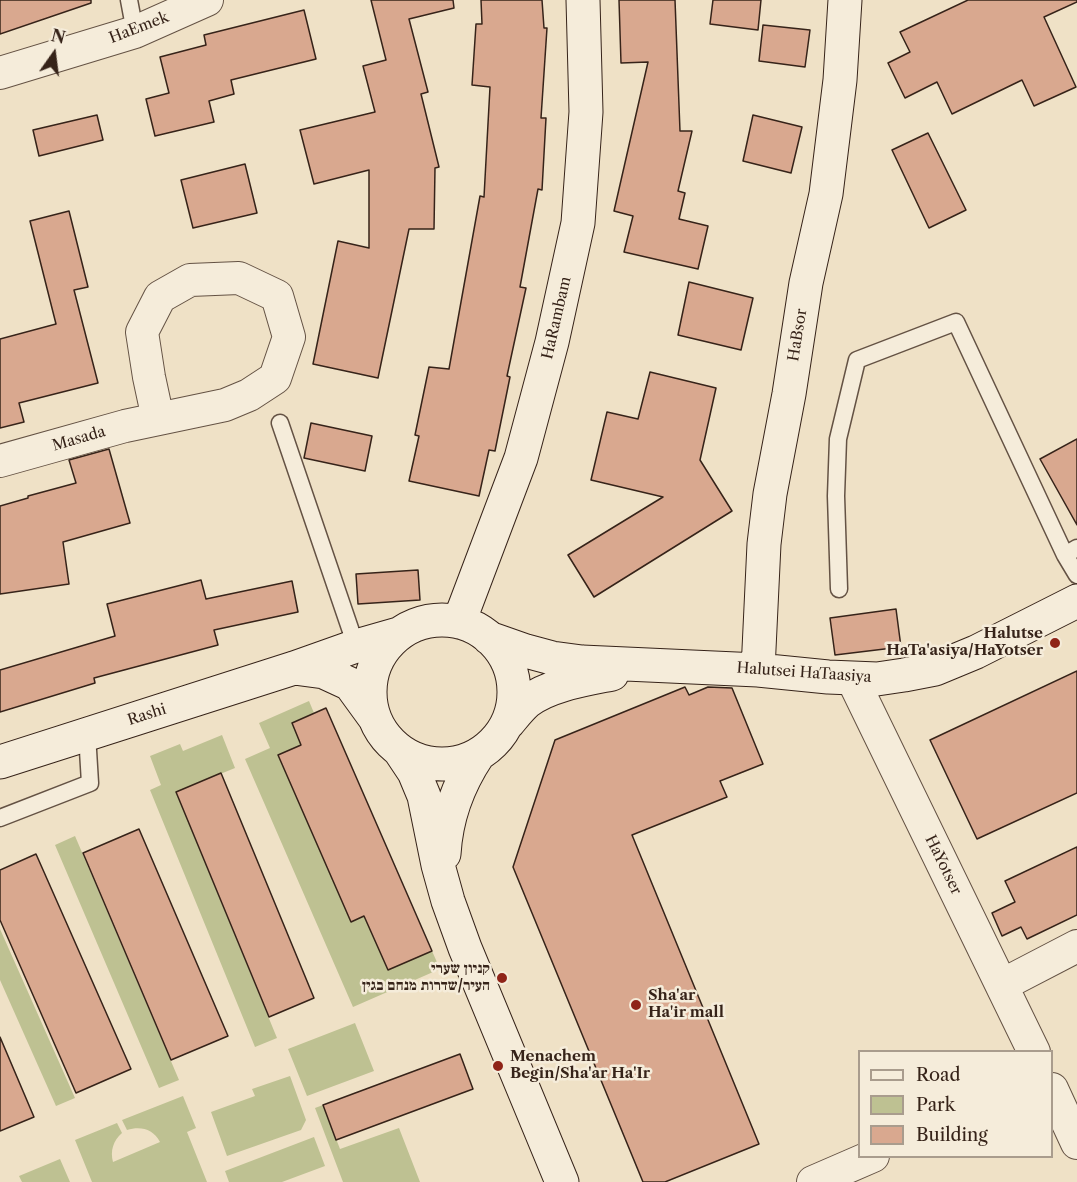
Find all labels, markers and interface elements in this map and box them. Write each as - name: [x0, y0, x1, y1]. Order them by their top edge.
- street label: HaEmek: [107, 8, 171, 48]
- north arrow: [24, 24, 84, 84]
- text: N: [49, 25, 68, 48]
- street label: HaRambam: [539, 275, 575, 361]
- street label: HaBsor: [785, 307, 811, 363]
- street label: Masada: [50, 423, 108, 455]
- place label: Halutse HaTa'asiya/HaYotser: [886, 625, 1043, 660]
- marker: Halutse HaTa'asiya/HaYotser: [1048, 636, 1062, 650]
- street label: Halutsei HaTaasiya: [736, 659, 872, 687]
- street label: Rashi: [125, 700, 169, 730]
- street label: HaYotser: [921, 832, 965, 898]
- place label: קניון שערי העיר/שדרות מנחם בגין: [362, 960, 490, 995]
- marker: קניון שערי העיר/שדרות מנחם בגין: [495, 971, 509, 985]
- place label: Sha'ar Ha'ir mall: [648, 987, 724, 1022]
- marker: Sha'ar Ha'ir mall: [629, 998, 643, 1012]
- place label: Menachem Begin/Sha'ar Ha'Ir: [510, 1048, 650, 1083]
- legend: [858, 1050, 1053, 1158]
- marker: Menachem Begin/Sha'ar Ha'Ir: [491, 1059, 505, 1073]
- text: Road: [916, 1064, 961, 1086]
- text: Park: [916, 1094, 955, 1116]
- text: Building: [916, 1124, 988, 1146]

